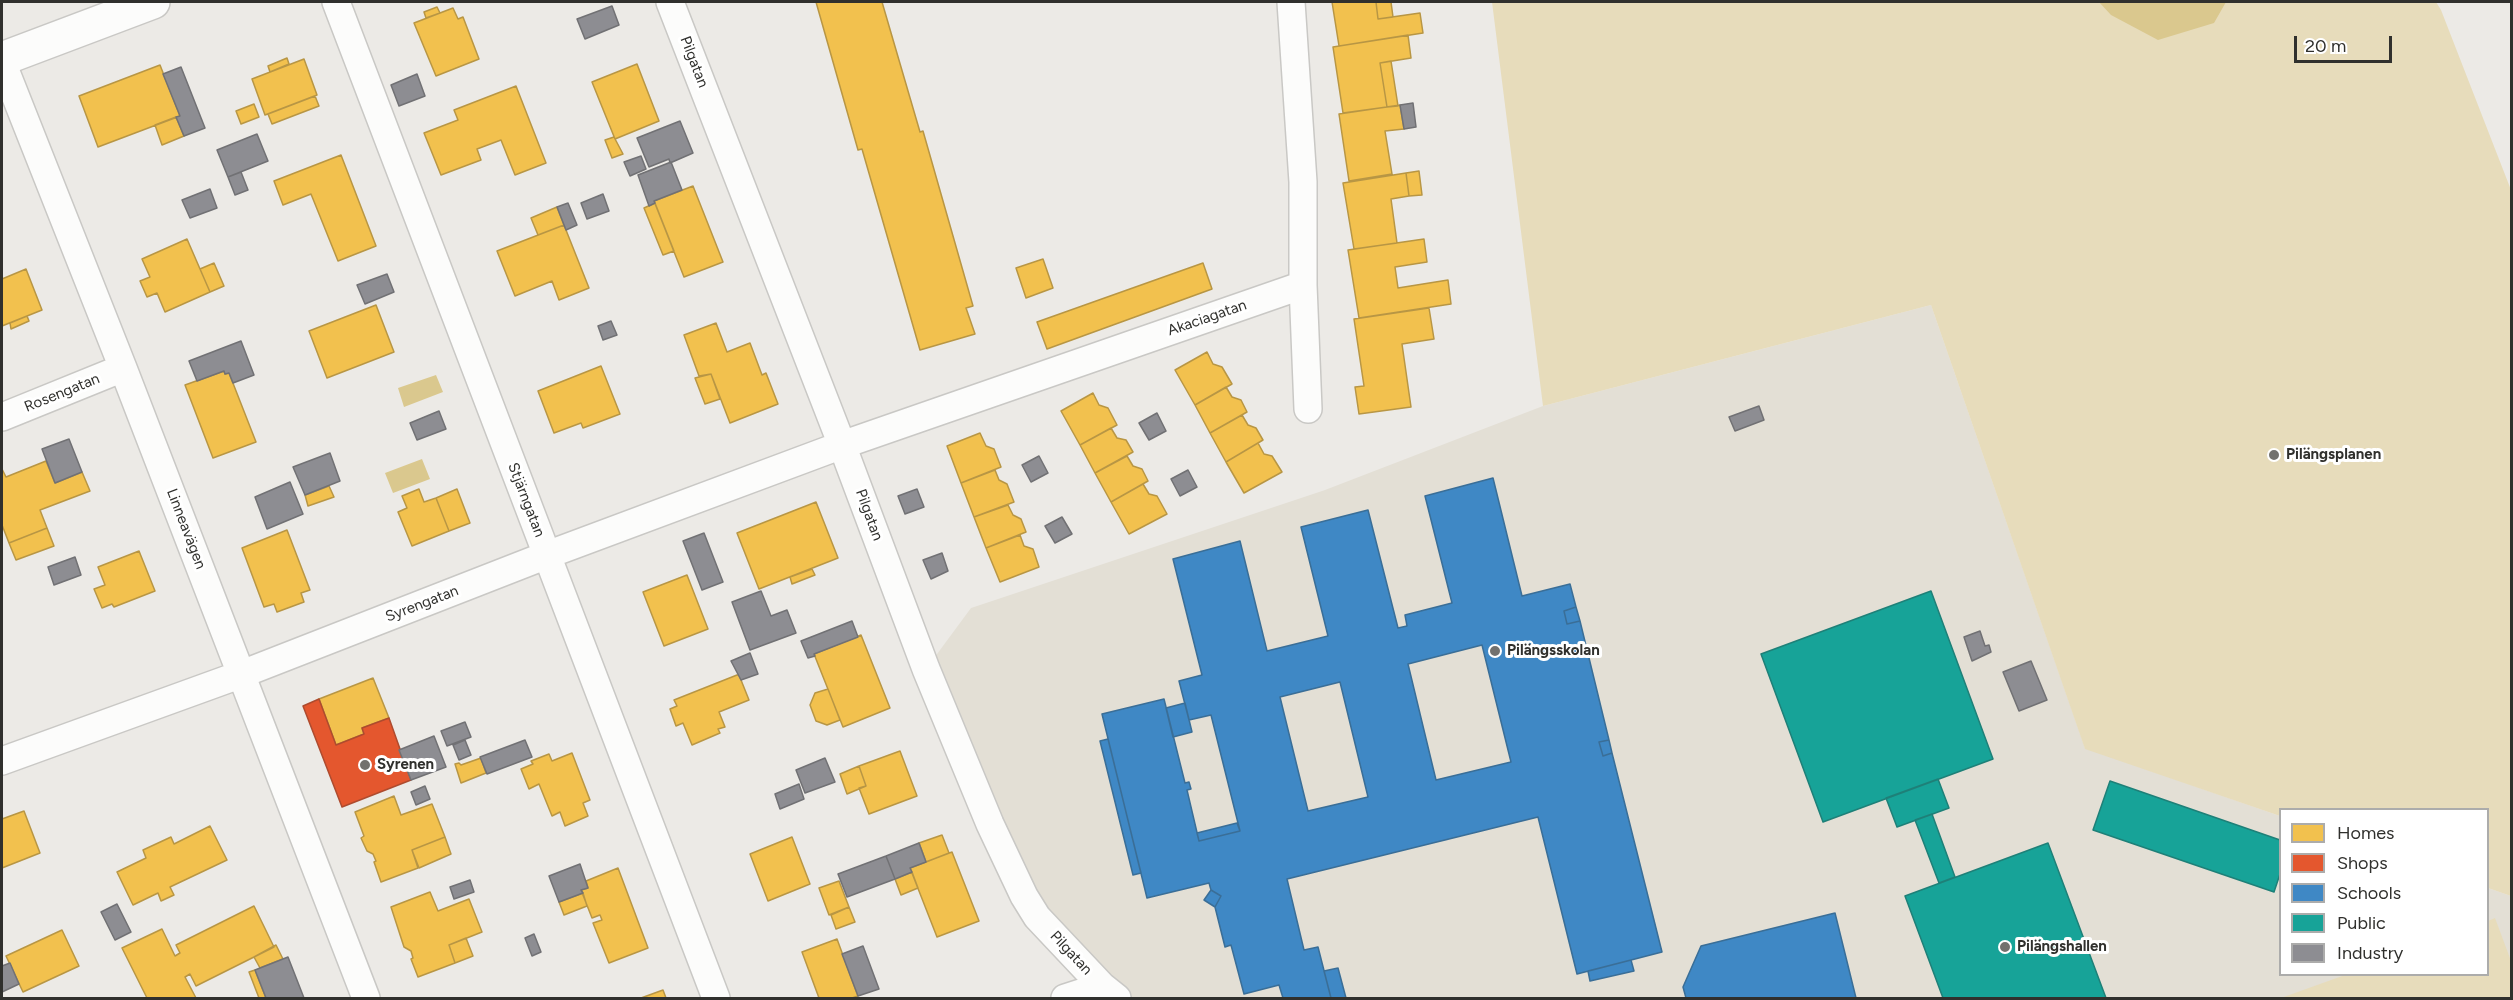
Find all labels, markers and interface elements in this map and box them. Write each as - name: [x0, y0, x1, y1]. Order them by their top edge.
- scale bar: [2297, 24, 2394, 62]
- street label: Pilgatan: [676, 34, 712, 90]
- text: 20 m: [2305, 35, 2346, 57]
- street label: Akaciagatan: [1165, 296, 1249, 340]
- street label: Rosengatan: [22, 370, 102, 416]
- place label: Pilängsplanen: [2286, 446, 2381, 464]
- marker: Pilängsplanen: [2267, 448, 2281, 462]
- street label: Stjärngatan: [504, 460, 548, 540]
- street label: Linneavägen: [162, 486, 210, 572]
- street label: Pilgatan: [851, 487, 887, 543]
- street label: Syrengatan: [383, 582, 461, 626]
- place label: Pilängsskolan: [1507, 642, 1600, 660]
- marker: Pilängsskolan: [1488, 644, 1502, 658]
- place label: Syrenen: [377, 756, 434, 774]
- marker: Syrenen: [358, 758, 372, 772]
- legend: [2279, 808, 2489, 976]
- text: Homes: [2337, 822, 2395, 844]
- text: Shops: [2337, 852, 2388, 874]
- text: Schools: [2337, 882, 2401, 904]
- text: Public: [2337, 912, 2386, 934]
- street label: Pilgatan: [1046, 927, 1096, 979]
- place label: Pilängshallen: [2017, 938, 2107, 956]
- marker: Pilängshallen: [1998, 940, 2012, 954]
- text: Industry: [2337, 942, 2403, 964]

